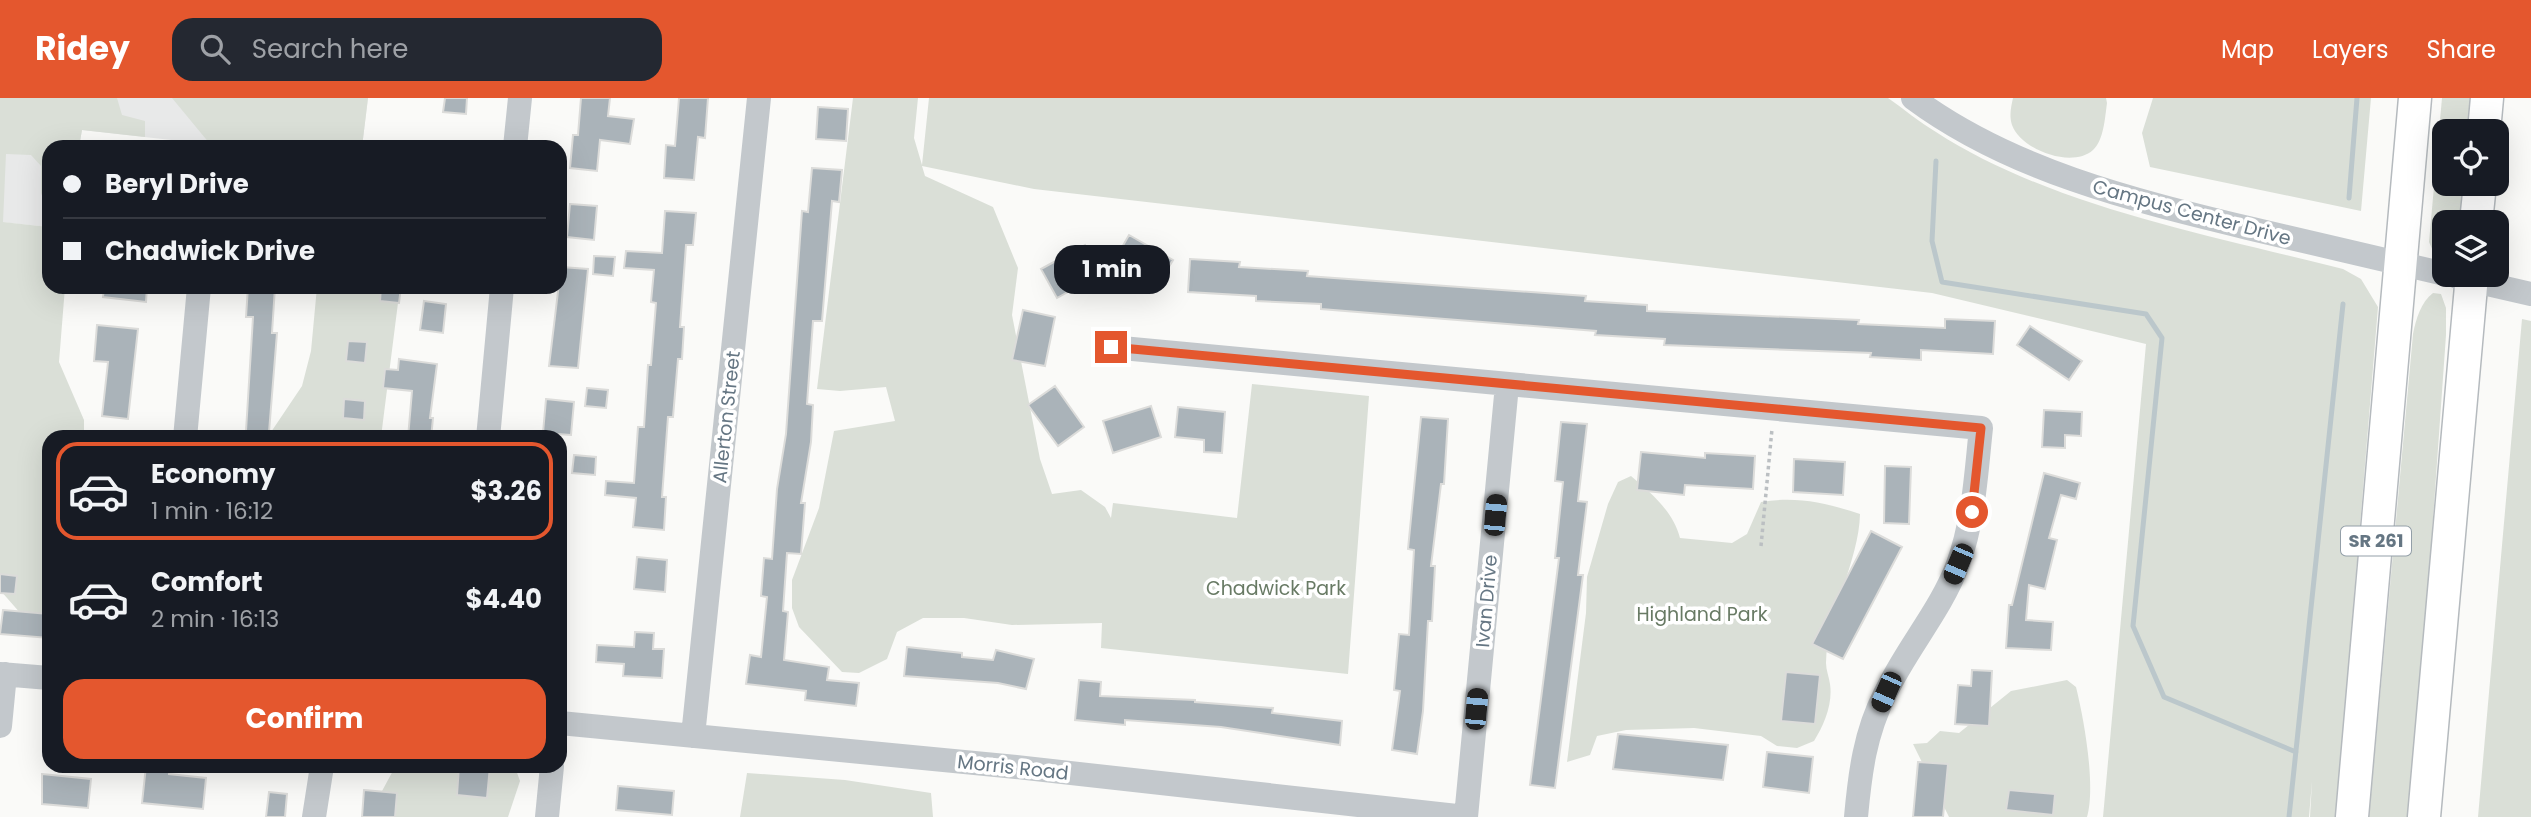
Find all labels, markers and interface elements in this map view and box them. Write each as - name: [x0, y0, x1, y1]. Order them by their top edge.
- search box: [172, 18, 662, 81]
- text: Ridey: [35, 25, 130, 72]
- icon: search: [196, 30, 234, 68]
- text: Search here: [252, 31, 408, 67]
- text: Map: [2221, 33, 2274, 66]
- text: Layers: [2312, 33, 2388, 66]
- text: Share: [2426, 33, 2496, 66]
- map controls: [2432, 119, 2509, 287]
- button: locate: [2432, 119, 2509, 196]
- text: Beryl Drive: [105, 166, 249, 202]
- street label: Campus Center Drive: [2090, 173, 2294, 252]
- button: layers: [2432, 210, 2509, 287]
- text: Chadwick Drive: [105, 233, 315, 269]
- callout: 1 min: [1053, 246, 1169, 294]
- text: 1 min: [1082, 253, 1142, 285]
- route end: [1095, 331, 1127, 363]
- street label: Allerton Street: [706, 349, 747, 485]
- text: Economy: [151, 456, 275, 492]
- icon: car: [67, 460, 130, 523]
- text: $3.26: [470, 473, 542, 509]
- car: [1483, 493, 1508, 537]
- text: 1 min · 16:12: [151, 495, 273, 527]
- route start: [1956, 496, 1988, 528]
- road number: SR 261: [2341, 526, 2411, 556]
- car: [1941, 541, 1976, 587]
- street label: Ivan Drive: [1469, 554, 1504, 649]
- text: Comfort: [151, 564, 263, 600]
- icon: car: [67, 568, 130, 631]
- park label: Chadwick Park: [1206, 575, 1346, 602]
- text: $4.40: [465, 581, 542, 617]
- park label: Highland Park: [1636, 601, 1768, 628]
- text: 2 min · 16:13: [151, 603, 279, 635]
- car: [1868, 669, 1905, 715]
- button: Confirm: [63, 679, 546, 759]
- car: [1464, 687, 1489, 731]
- street label: Morris Road: [956, 748, 1070, 787]

